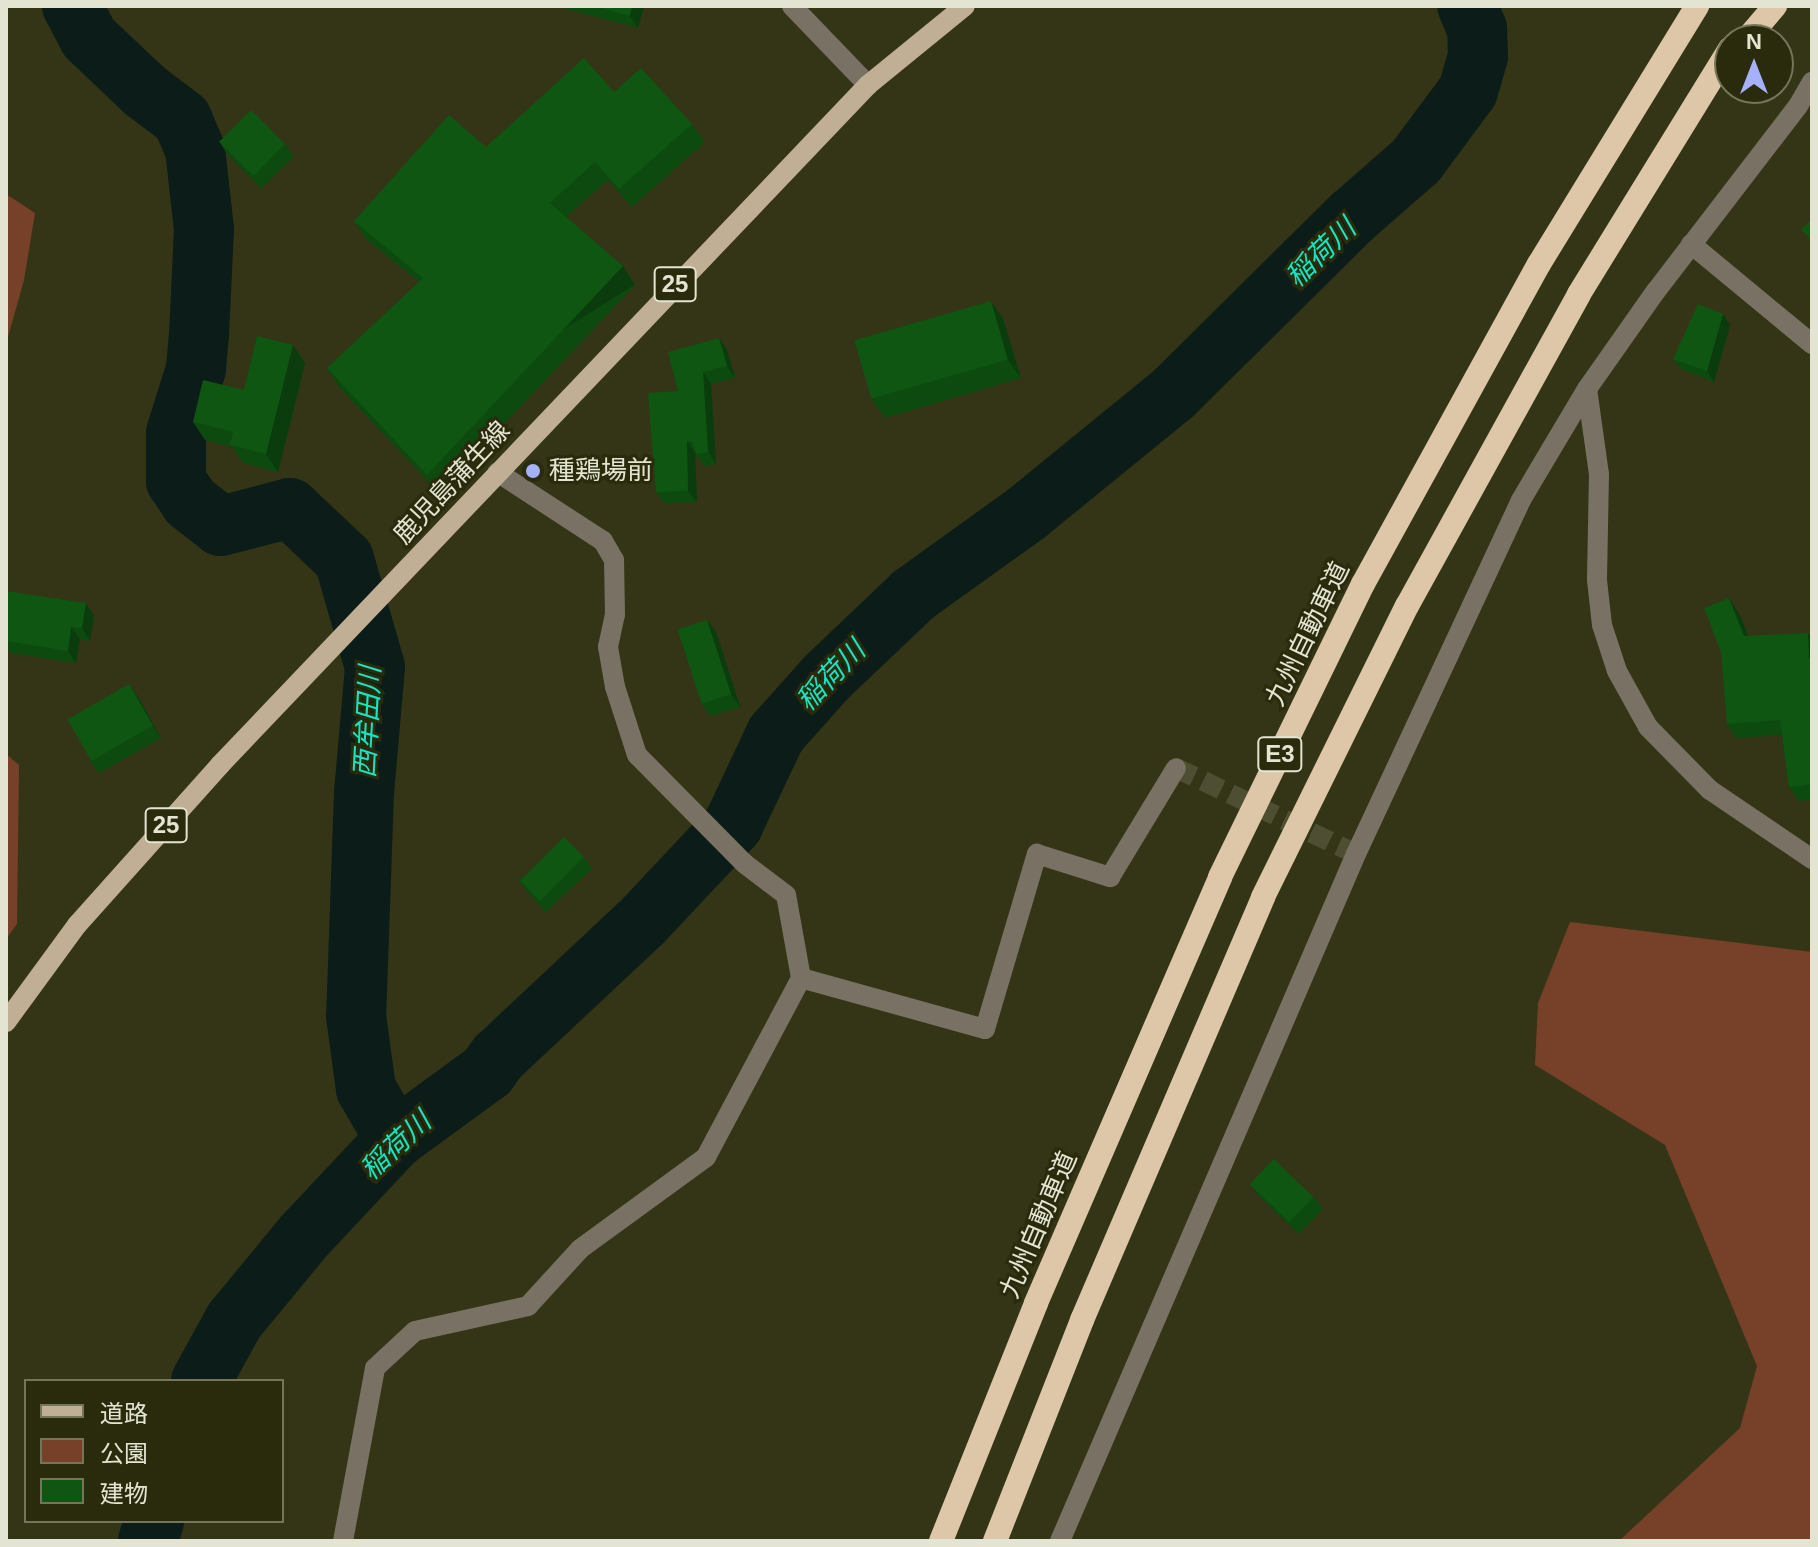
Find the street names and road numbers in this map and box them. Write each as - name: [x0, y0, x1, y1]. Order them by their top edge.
- road number: 25: [653, 264, 697, 304]
- street label: 鹿児島蒲生線: [387, 415, 517, 551]
- street label: 九州自動車道: [1260, 557, 1356, 711]
- road number: E3: [1256, 734, 1304, 774]
- road number: 25: [144, 805, 188, 845]
- street label: 九州自動車道: [994, 1147, 1084, 1303]

